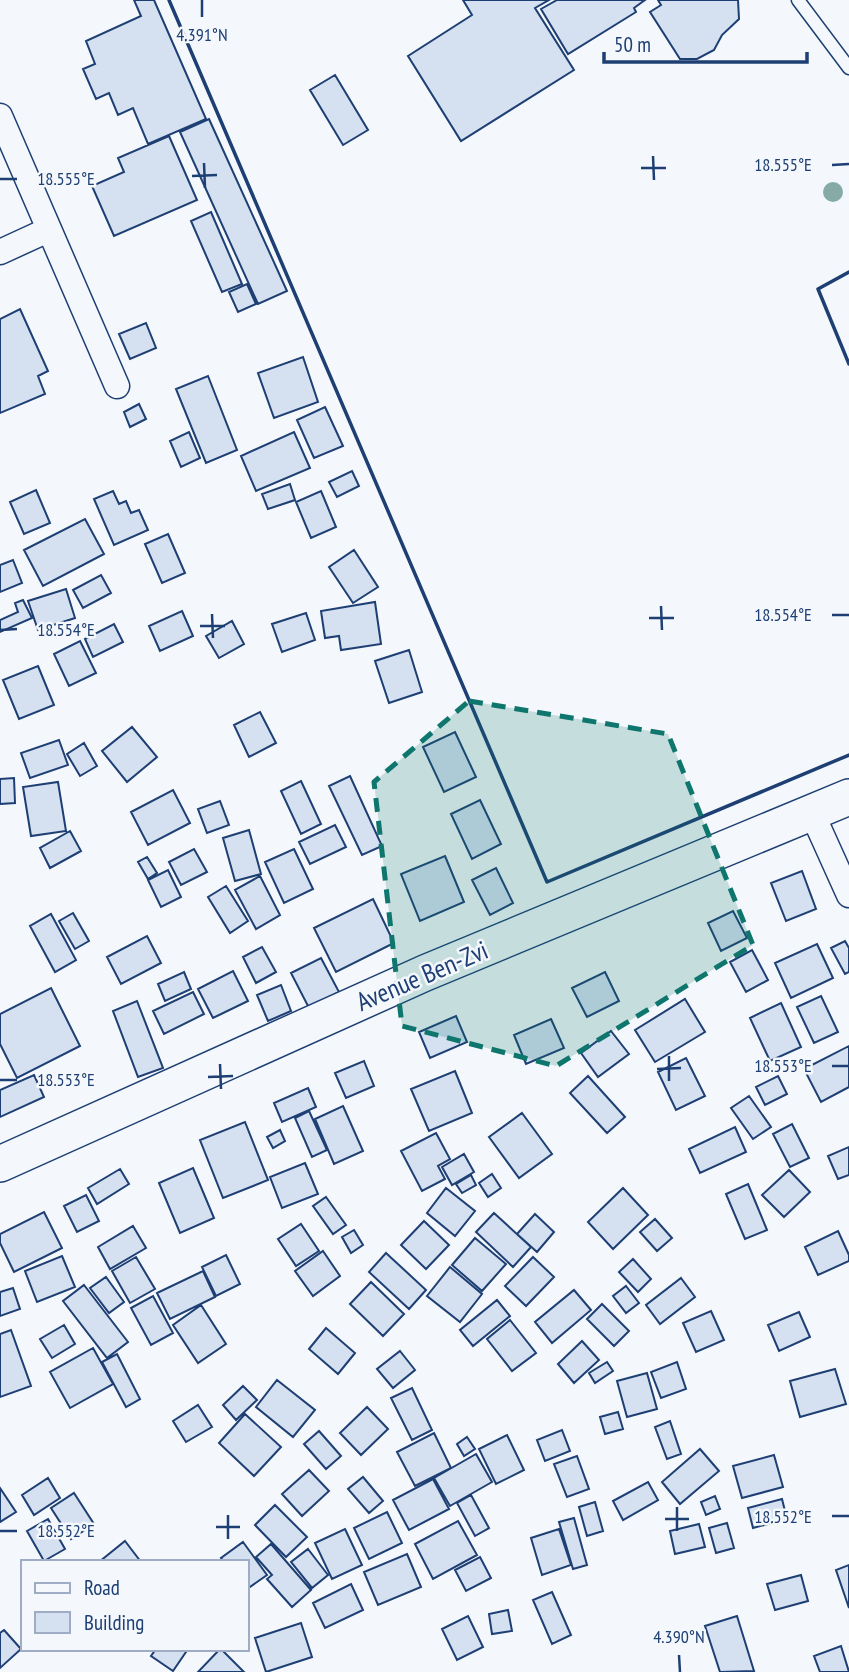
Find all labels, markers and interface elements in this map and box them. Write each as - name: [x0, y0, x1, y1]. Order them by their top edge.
- scale bar: [604, 21, 807, 65]
- text: 4.391°N: [176, 23, 228, 46]
- text: 50 m: [614, 31, 651, 58]
- text: 18.555°E: [754, 153, 812, 176]
- text: 18.555°E: [37, 167, 95, 190]
- text: 18.554°E: [754, 603, 812, 626]
- text: 18.554°E: [37, 618, 95, 641]
- street label: Avenue Ben-Zvi: [351, 933, 493, 1018]
- text: 18.553°E: [754, 1054, 812, 1077]
- text: 18.553°E: [37, 1068, 95, 1091]
- text: 18.552°E: [754, 1505, 812, 1528]
- text: 18.552°E: [37, 1519, 95, 1542]
- legend: [21, 1560, 248, 1651]
- text: Road: [84, 1574, 120, 1601]
- text: Building: [84, 1609, 144, 1636]
- text: 4.390°N: [653, 1625, 705, 1648]

